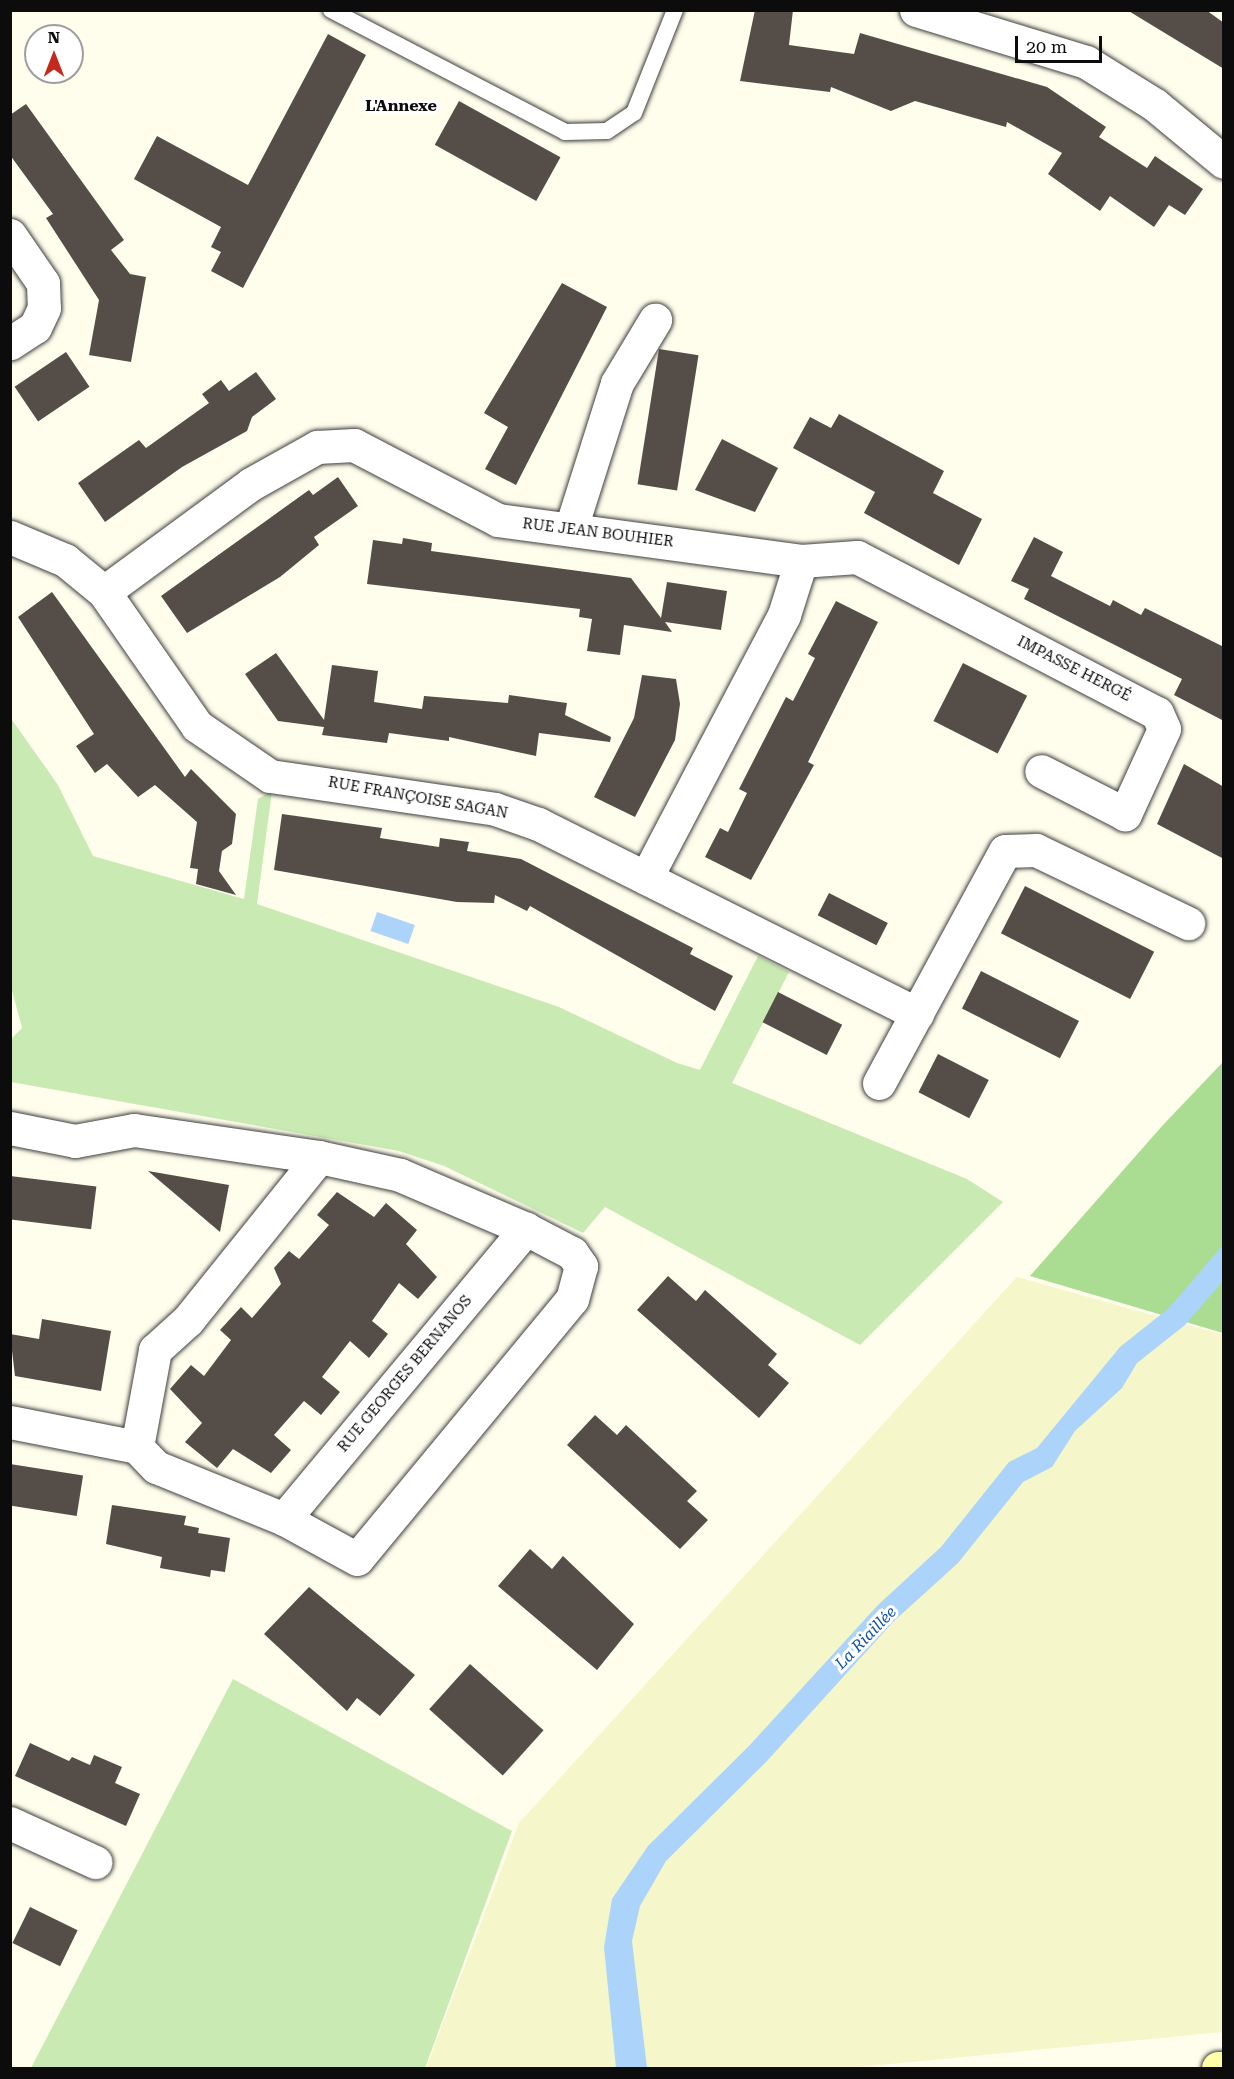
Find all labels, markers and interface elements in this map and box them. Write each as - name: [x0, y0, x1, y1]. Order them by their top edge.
- north arrow: [24, 24, 84, 84]
- scale bar: [1018, 24, 1105, 62]
- text: N: [48, 28, 60, 47]
- text: 20 m: [1026, 36, 1067, 57]
- district label: L'Annexe: [365, 96, 437, 116]
- street label: RUE JEAN BOUHIER: [521, 515, 675, 551]
- street label: IMPASSE HERGÉ: [1014, 633, 1134, 705]
- street label: RUE FRANÇOISE SAGAN: [327, 773, 509, 823]
- street label: RUE GEORGES BERNANOS: [334, 1292, 476, 1456]
- water label: La Riaillée: [831, 1603, 901, 1673]

